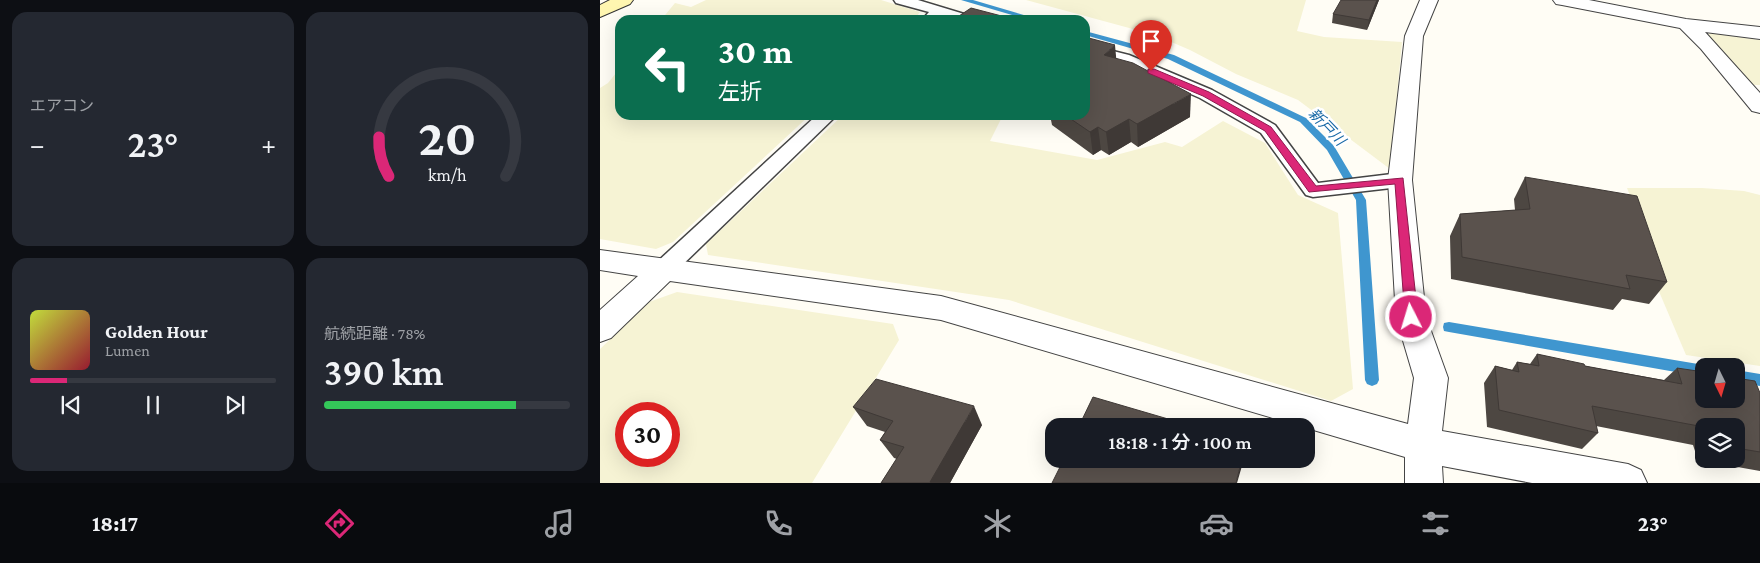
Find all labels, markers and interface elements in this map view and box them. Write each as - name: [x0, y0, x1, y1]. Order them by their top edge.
- pin: [1130, 20, 1172, 71]
- icon: arrive: [1137, 27, 1165, 55]
- text: 30 m: [718, 32, 793, 71]
- icon: left: [635, 35, 700, 100]
- text: 左折: [718, 79, 762, 104]
- text: エアコン: [30, 97, 94, 114]
- water label: 新戸川: [1306, 105, 1350, 150]
- text: 20: [418, 108, 476, 166]
- text: 23°: [128, 123, 178, 165]
- text: −: [30, 129, 45, 160]
- text: +: [261, 129, 276, 160]
- text: km/h: [428, 165, 467, 185]
- position arrow: [1384, 290, 1436, 342]
- text: Golden Hour: [105, 321, 208, 342]
- text: 航続距離 · 78%: [324, 325, 425, 342]
- text: Lumen: [105, 342, 150, 359]
- text: 390 km: [324, 351, 443, 393]
- north arrow: [1695, 358, 1745, 408]
- map controls: [1695, 358, 1745, 468]
- icon: previous: [57, 391, 85, 419]
- icon: pause: [139, 391, 167, 419]
- icon: next: [221, 391, 249, 419]
- speed limit sign: 30: [615, 402, 680, 467]
- button: layers: [1695, 418, 1745, 468]
- text: 18:18 · 1 分 · 100 m: [1108, 432, 1252, 453]
- icon: directions: [322, 506, 357, 541]
- icon: music: [542, 506, 577, 541]
- icon: phone: [761, 506, 796, 541]
- icon: climate: [980, 506, 1015, 541]
- icon: car: [1199, 506, 1234, 541]
- icon: filters: [1418, 506, 1453, 541]
- text: 18:17: [92, 511, 138, 536]
- text: 23°: [1638, 511, 1668, 536]

